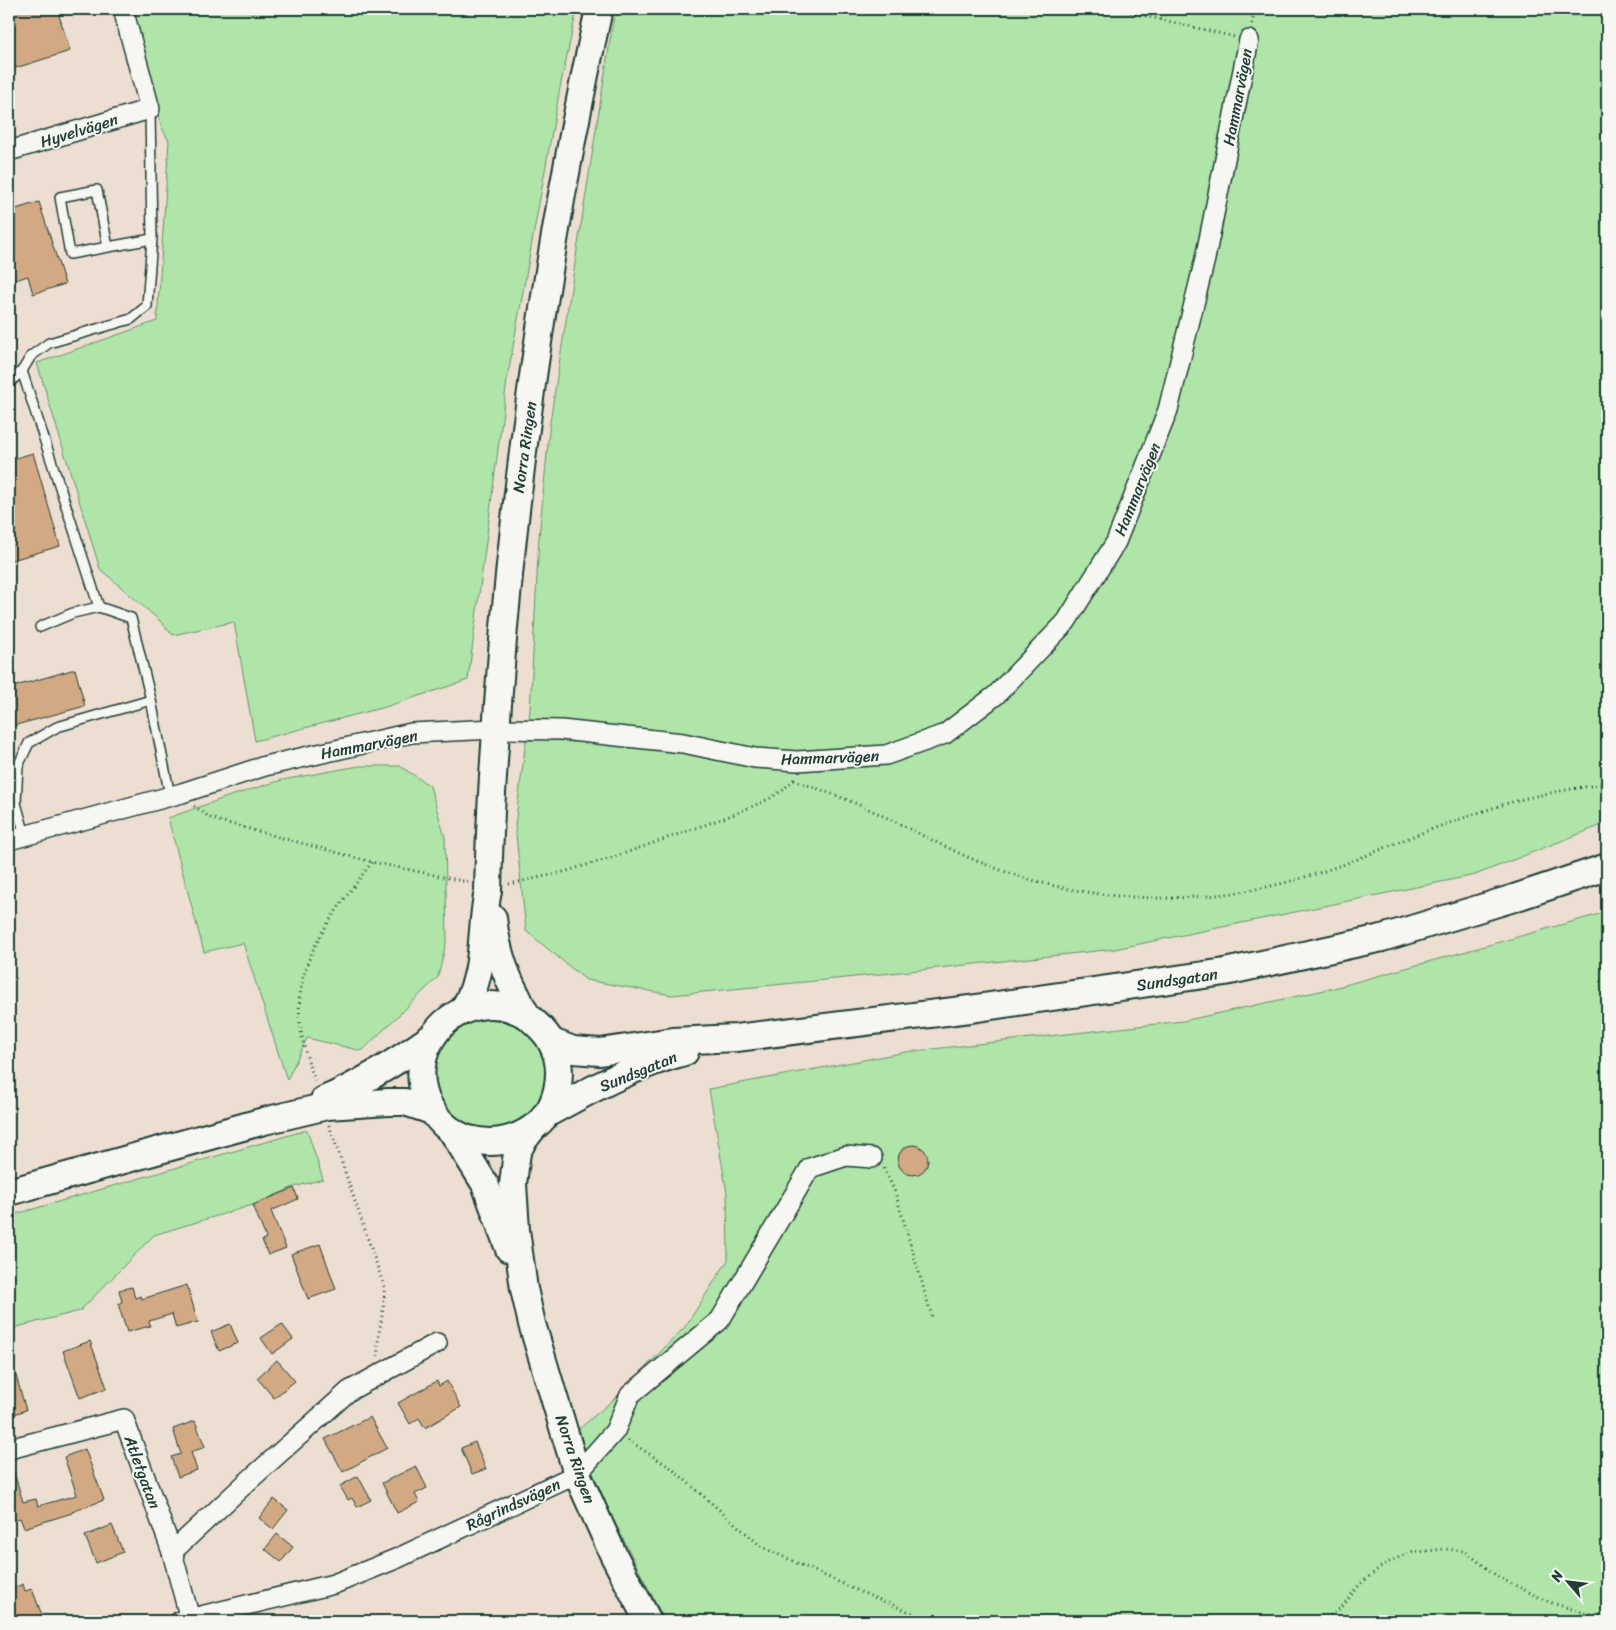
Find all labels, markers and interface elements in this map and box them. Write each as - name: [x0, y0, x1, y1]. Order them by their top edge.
- street label: Hammarvägen: [1214, 46, 1261, 148]
- street label: Hyvelvägen: [36, 105, 122, 156]
- street label: Norra Ringen: [504, 399, 545, 495]
- street label: Hammarvägen: [1106, 438, 1169, 540]
- street label: Hammarvägen: [318, 721, 421, 768]
- street label: Hammarvägen: [780, 741, 880, 774]
- street label: Sundsgatan: [1134, 959, 1220, 1000]
- street label: Sundsgatan: [595, 1043, 682, 1100]
- street label: Norra Ringen: [547, 1411, 604, 1508]
- street label: Atletgatan: [115, 1430, 169, 1513]
- street label: Rågrindsvägen: [461, 1470, 566, 1539]
- north arrow: [1544, 1558, 1594, 1608]
- text: N: [1543, 1566, 1570, 1587]

